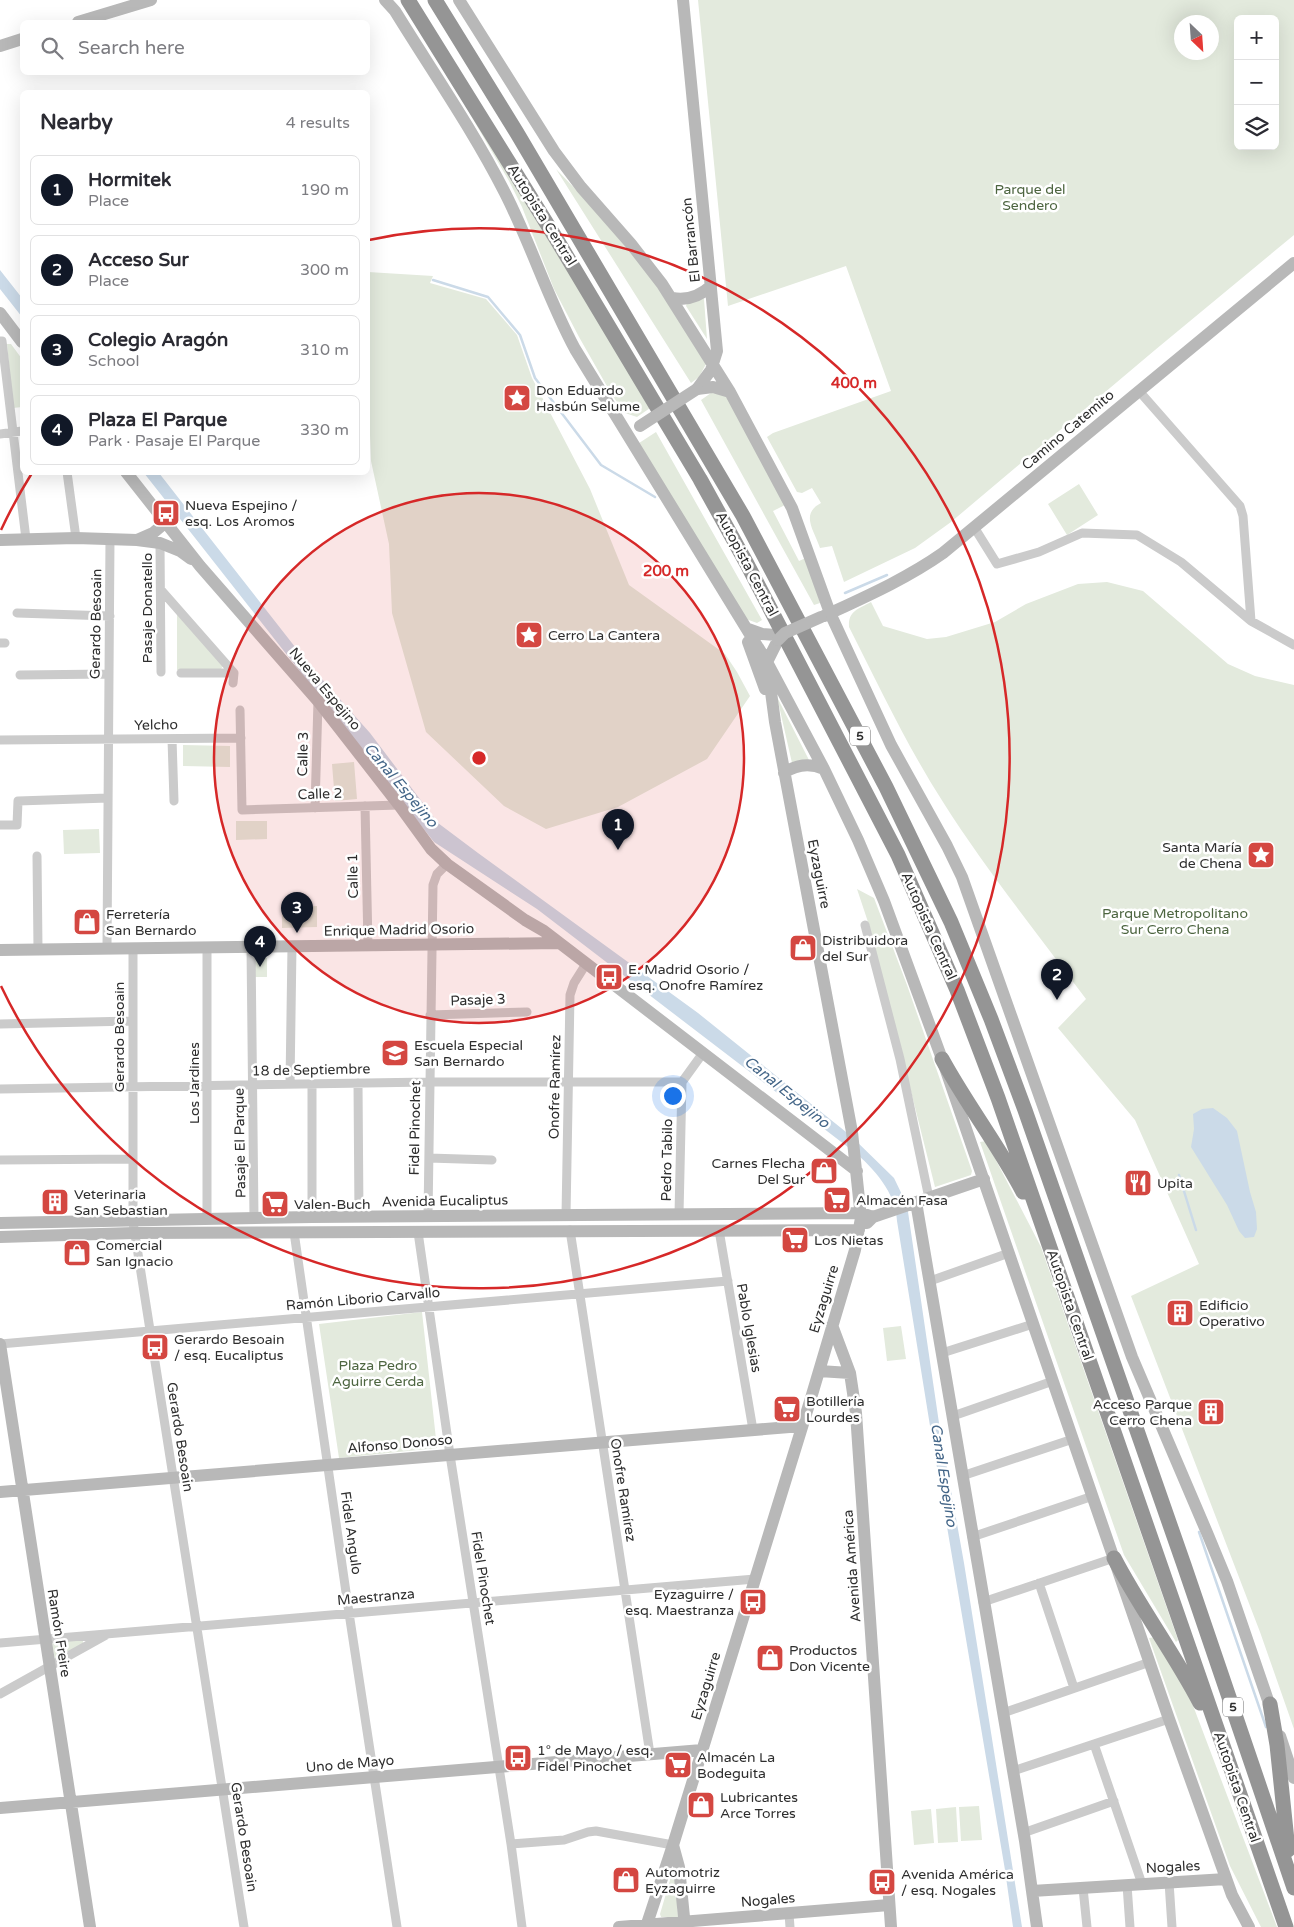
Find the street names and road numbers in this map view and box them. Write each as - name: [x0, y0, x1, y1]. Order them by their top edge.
- street label: Autopista Central: [504, 161, 580, 269]
- street label: El Barrancón: [678, 197, 704, 283]
- street label: Camino Catemito: [1018, 386, 1118, 474]
- street label: Autopista Central: [712, 509, 782, 619]
- street label: Pasaje Donatello: [139, 553, 156, 663]
- street label: Gerardo Besoain: [87, 569, 105, 679]
- street label: Nueva Espejino: [285, 644, 365, 734]
- street label: Yelcho: [134, 716, 178, 734]
- road number: 5: [850, 726, 870, 746]
- street label: Calle 3: [294, 731, 312, 777]
- street label: Calle 2: [297, 785, 343, 803]
- street label: Eyzaguirre: [804, 838, 834, 910]
- street label: Calle 1: [344, 853, 362, 899]
- street label: Autopista Central: [898, 869, 960, 983]
- street label: Enrique Madrid Osorio: [324, 920, 474, 940]
- street label: Gerardo Besoain: [111, 982, 128, 1092]
- street label: Pasaje 3: [450, 991, 506, 1009]
- street label: Onofre Ramírez: [546, 1035, 564, 1139]
- street label: Los Jardines: [186, 1042, 203, 1124]
- street label: 18 de Septiembre: [252, 1060, 370, 1080]
- street label: Fidel Pinochet: [406, 1080, 424, 1176]
- street label: Pasaje El Parque: [231, 1088, 249, 1198]
- street label: Pedro Tabilo: [658, 1118, 676, 1202]
- street label: Avenida Eucaliptus: [382, 1191, 509, 1211]
- street label: Autopista Central: [1043, 1247, 1097, 1363]
- street label: Eyzaguirre: [806, 1263, 842, 1335]
- street label: Pablo Iglesias: [733, 1282, 765, 1374]
- street label: Ramón Liborio Carvallo: [285, 1284, 441, 1314]
- street label: Gerardo Besoain: [163, 1381, 197, 1493]
- street label: Alfonso Donoso: [347, 1431, 453, 1457]
- street label: Onofre Ramírez: [606, 1437, 640, 1543]
- street label: Fidel Angulo: [337, 1490, 365, 1576]
- street label: Avenida América: [840, 1509, 864, 1623]
- street label: Fidel Pinochet: [467, 1530, 499, 1627]
- street label: Maestranza: [336, 1585, 416, 1609]
- street label: Ramón Freire: [44, 1588, 74, 1678]
- street label: Eyzaguirre: [688, 1650, 724, 1722]
- road number: 5: [1223, 1698, 1243, 1716]
- street label: Autopista Central: [1210, 1729, 1264, 1845]
- street label: Uno de Mayo: [305, 1752, 395, 1776]
- street label: Gerardo Besoain: [227, 1781, 261, 1893]
- street label: Nogales: [1145, 1857, 1201, 1877]
- street label: Nogales: [740, 1889, 796, 1911]

